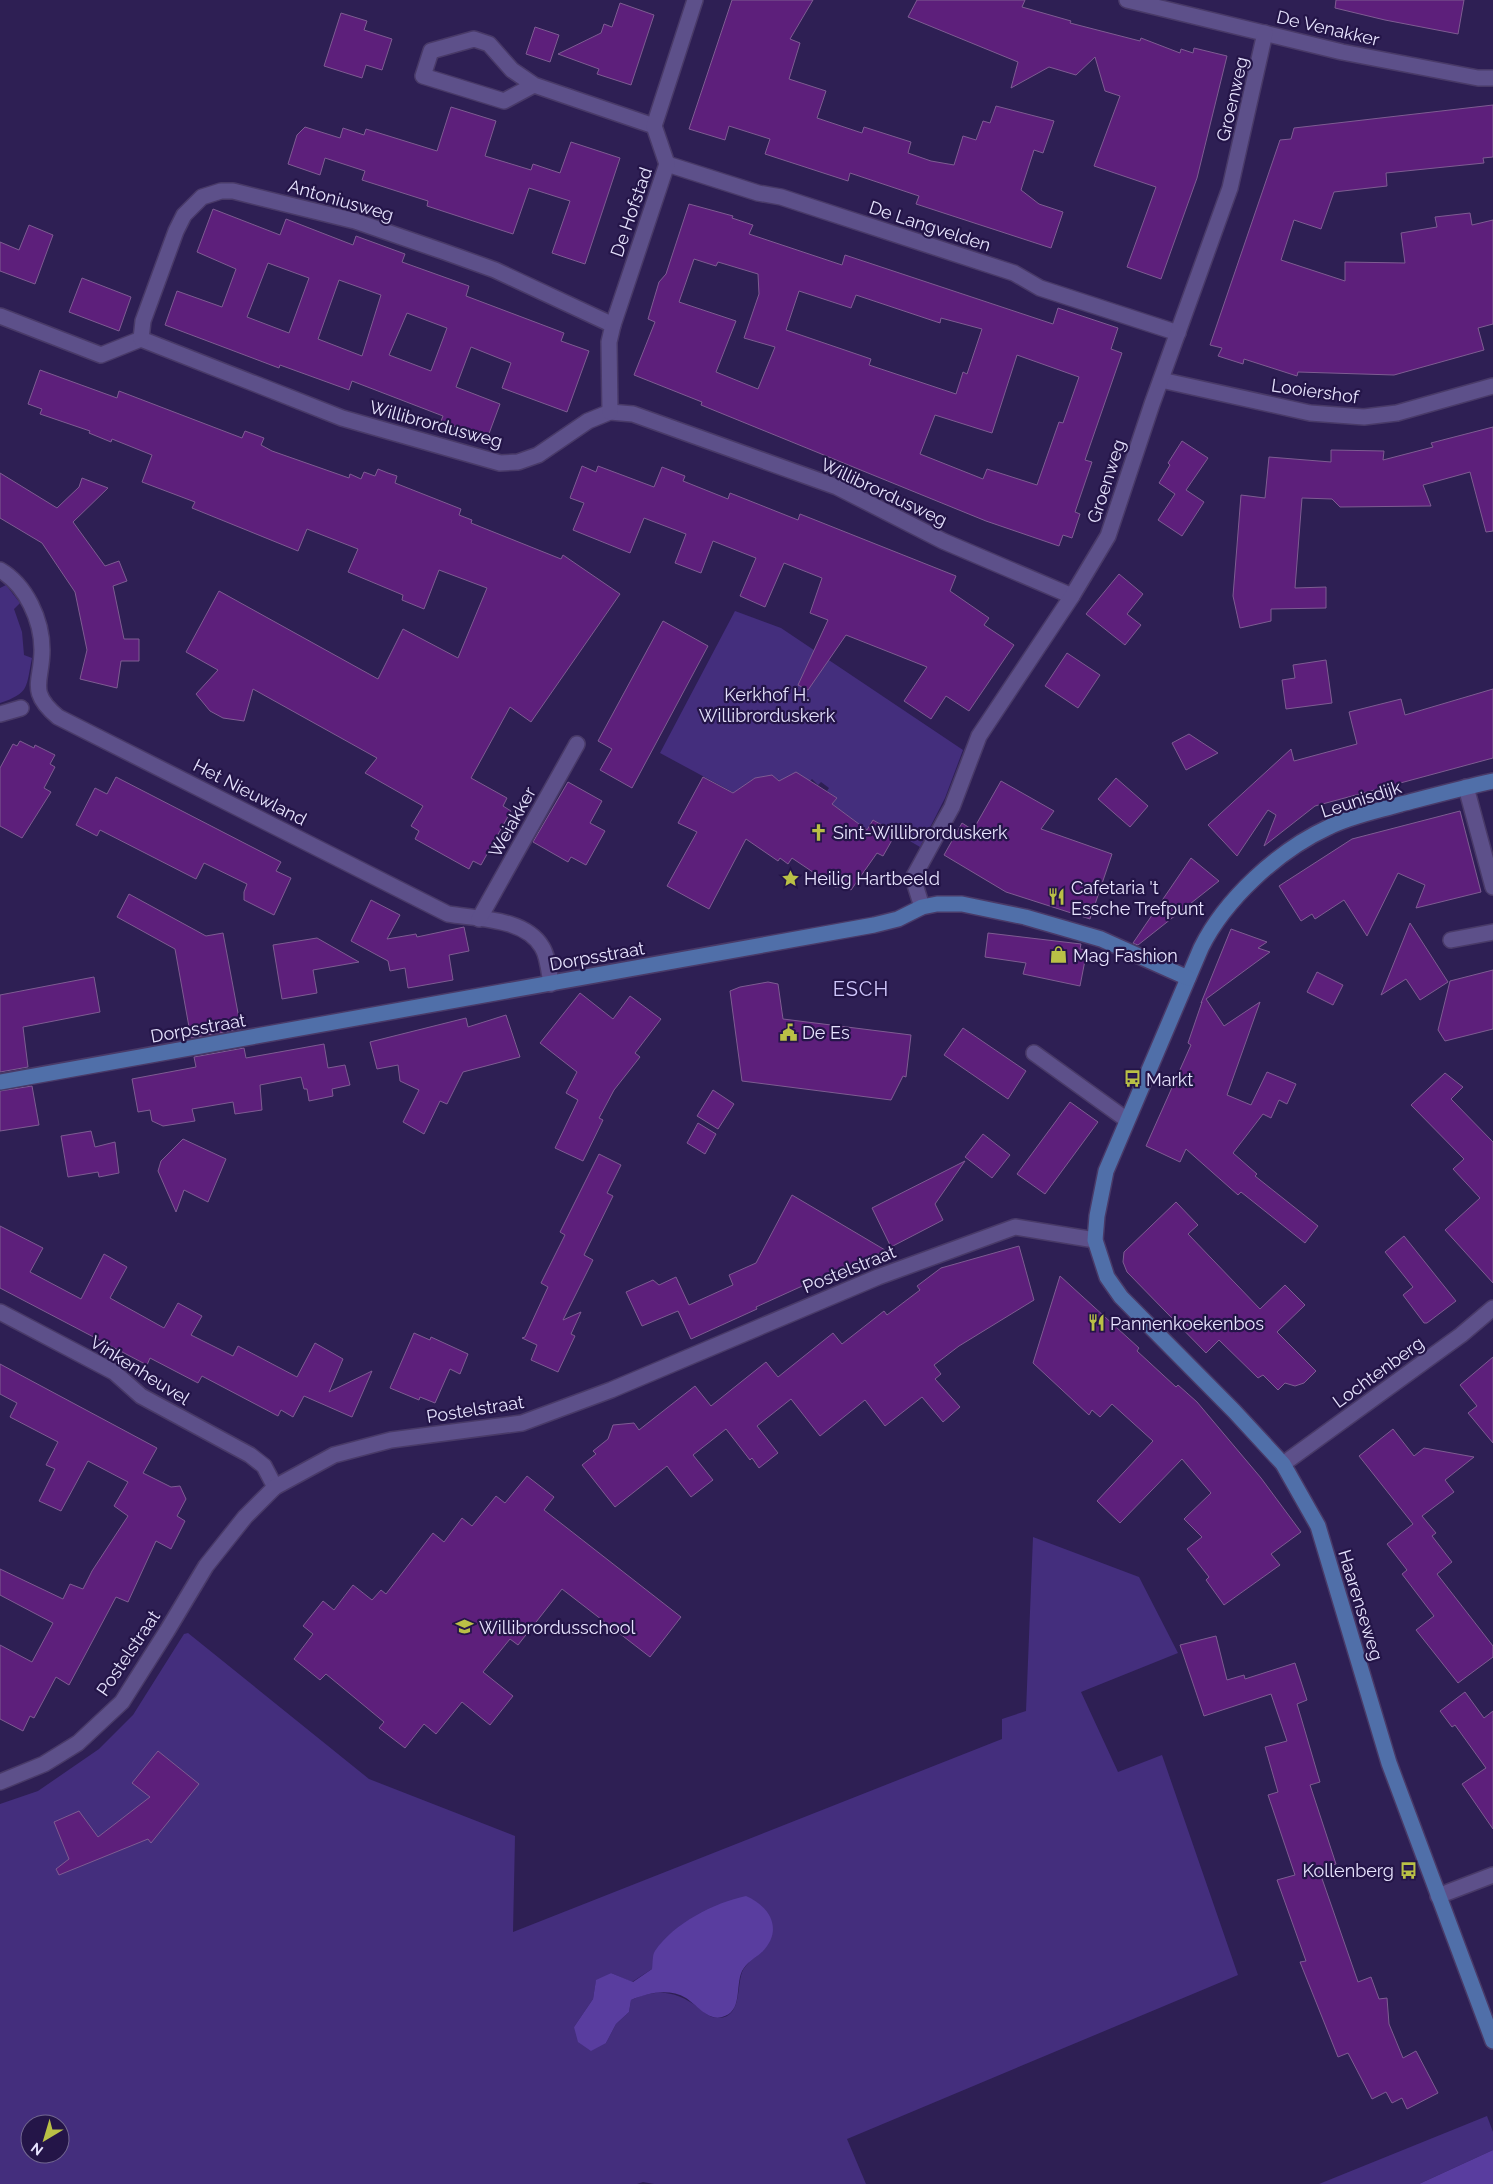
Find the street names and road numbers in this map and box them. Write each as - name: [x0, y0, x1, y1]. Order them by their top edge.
- street label: De Venakker: [1275, 6, 1382, 50]
- street label: Groenweg: [1212, 54, 1252, 144]
- street label: De Hofstad: [606, 164, 656, 260]
- street label: Antoniusweg: [286, 175, 396, 225]
- street label: De Langvelden: [866, 196, 994, 256]
- street label: Looiershof: [1270, 374, 1361, 408]
- street label: Willibrordusweg: [367, 396, 505, 452]
- street label: Groenweg: [1083, 437, 1129, 525]
- street label: Willibrordusweg: [818, 454, 950, 530]
- street label: Het Nieuwland: [190, 754, 310, 830]
- street label: Leunisdijk: [1318, 776, 1404, 822]
- street label: Weiakker: [484, 782, 540, 861]
- street label: Dorpsstraat: [548, 937, 646, 975]
- street label: Dorpsstraat: [149, 1009, 247, 1047]
- street label: Postelstraat: [799, 1241, 899, 1297]
- street label: Vinkenheuvel: [86, 1331, 194, 1409]
- street label: Lochtenberg: [1329, 1332, 1427, 1412]
- street label: Postelstraat: [425, 1391, 525, 1427]
- street label: Haarenseweg: [1334, 1547, 1388, 1663]
- street label: Postelstraat: [92, 1606, 164, 1700]

